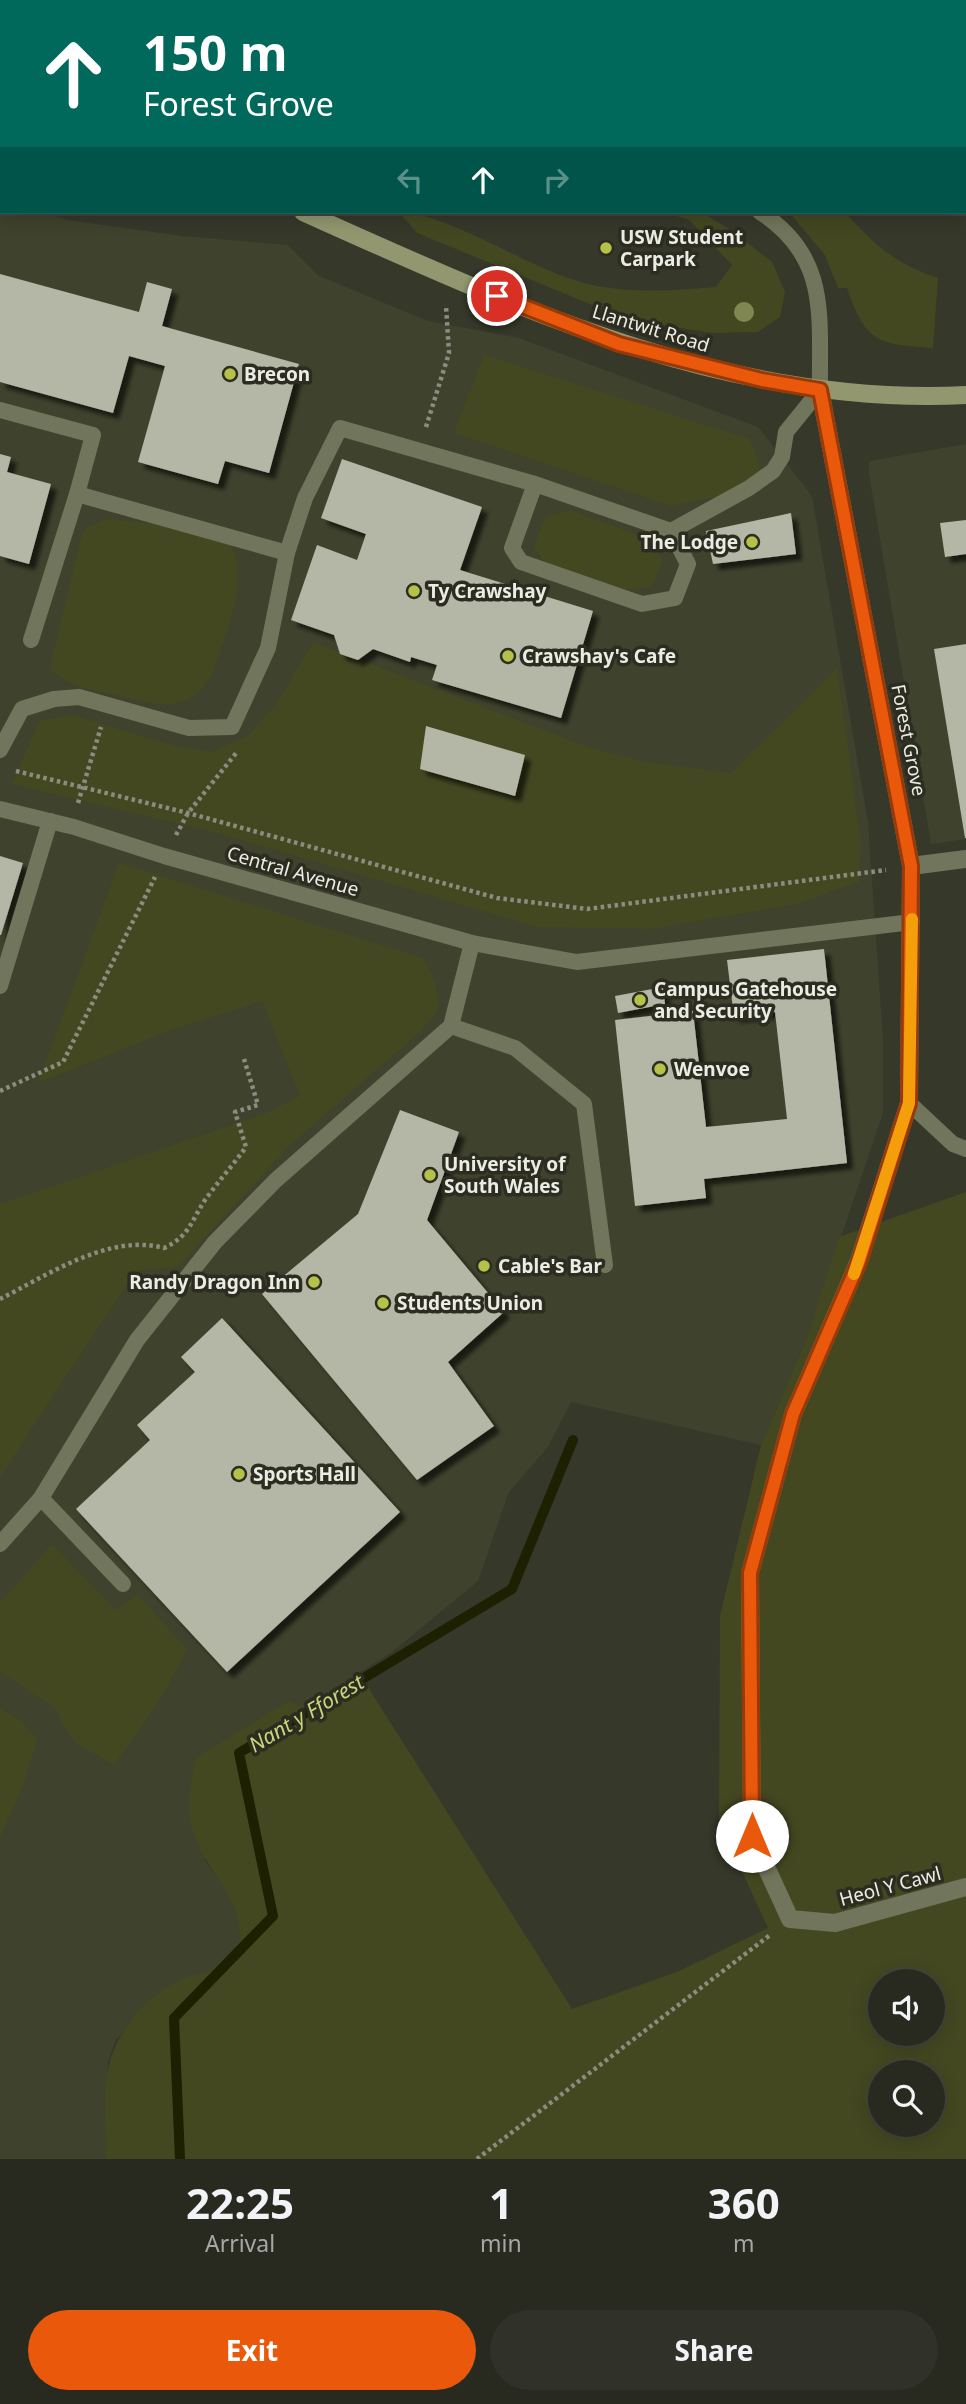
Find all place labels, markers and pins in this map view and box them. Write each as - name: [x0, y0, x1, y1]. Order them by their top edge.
- place label: USW Student Carpark: [620, 224, 743, 272]
- marker: USW Student Carpark: [598, 240, 614, 256]
- pin: [467, 266, 527, 326]
- place label: Brecon: [244, 361, 310, 387]
- marker: Brecon: [222, 366, 238, 382]
- place label: The Lodge: [641, 529, 738, 555]
- marker: The Lodge: [744, 534, 760, 550]
- place label: Ty Crawshay: [428, 578, 547, 604]
- marker: Ty Crawshay: [406, 583, 422, 599]
- place label: Crawshay's Cafe: [522, 643, 676, 669]
- marker: Crawshay's Cafe: [500, 648, 516, 664]
- place label: Campus Gatehouse and Security: [654, 976, 837, 1024]
- marker: Campus Gatehouse and Security: [632, 992, 648, 1008]
- place label: Wenvoe: [674, 1056, 750, 1082]
- marker: Wenvoe: [652, 1061, 668, 1077]
- place label: University of South Wales: [444, 1151, 567, 1199]
- marker: University of South Wales: [422, 1167, 438, 1183]
- place label: Cable's Bar: [498, 1253, 602, 1279]
- marker: Cable's Bar: [476, 1258, 492, 1274]
- place label: Randy Dragon Inn: [129, 1269, 300, 1295]
- marker: Randy Dragon Inn: [306, 1274, 322, 1290]
- place label: Students Union: [397, 1290, 543, 1316]
- marker: Students Union: [375, 1295, 391, 1311]
- place label: Sports Hall: [253, 1461, 356, 1487]
- marker: Sports Hall: [231, 1466, 247, 1482]

